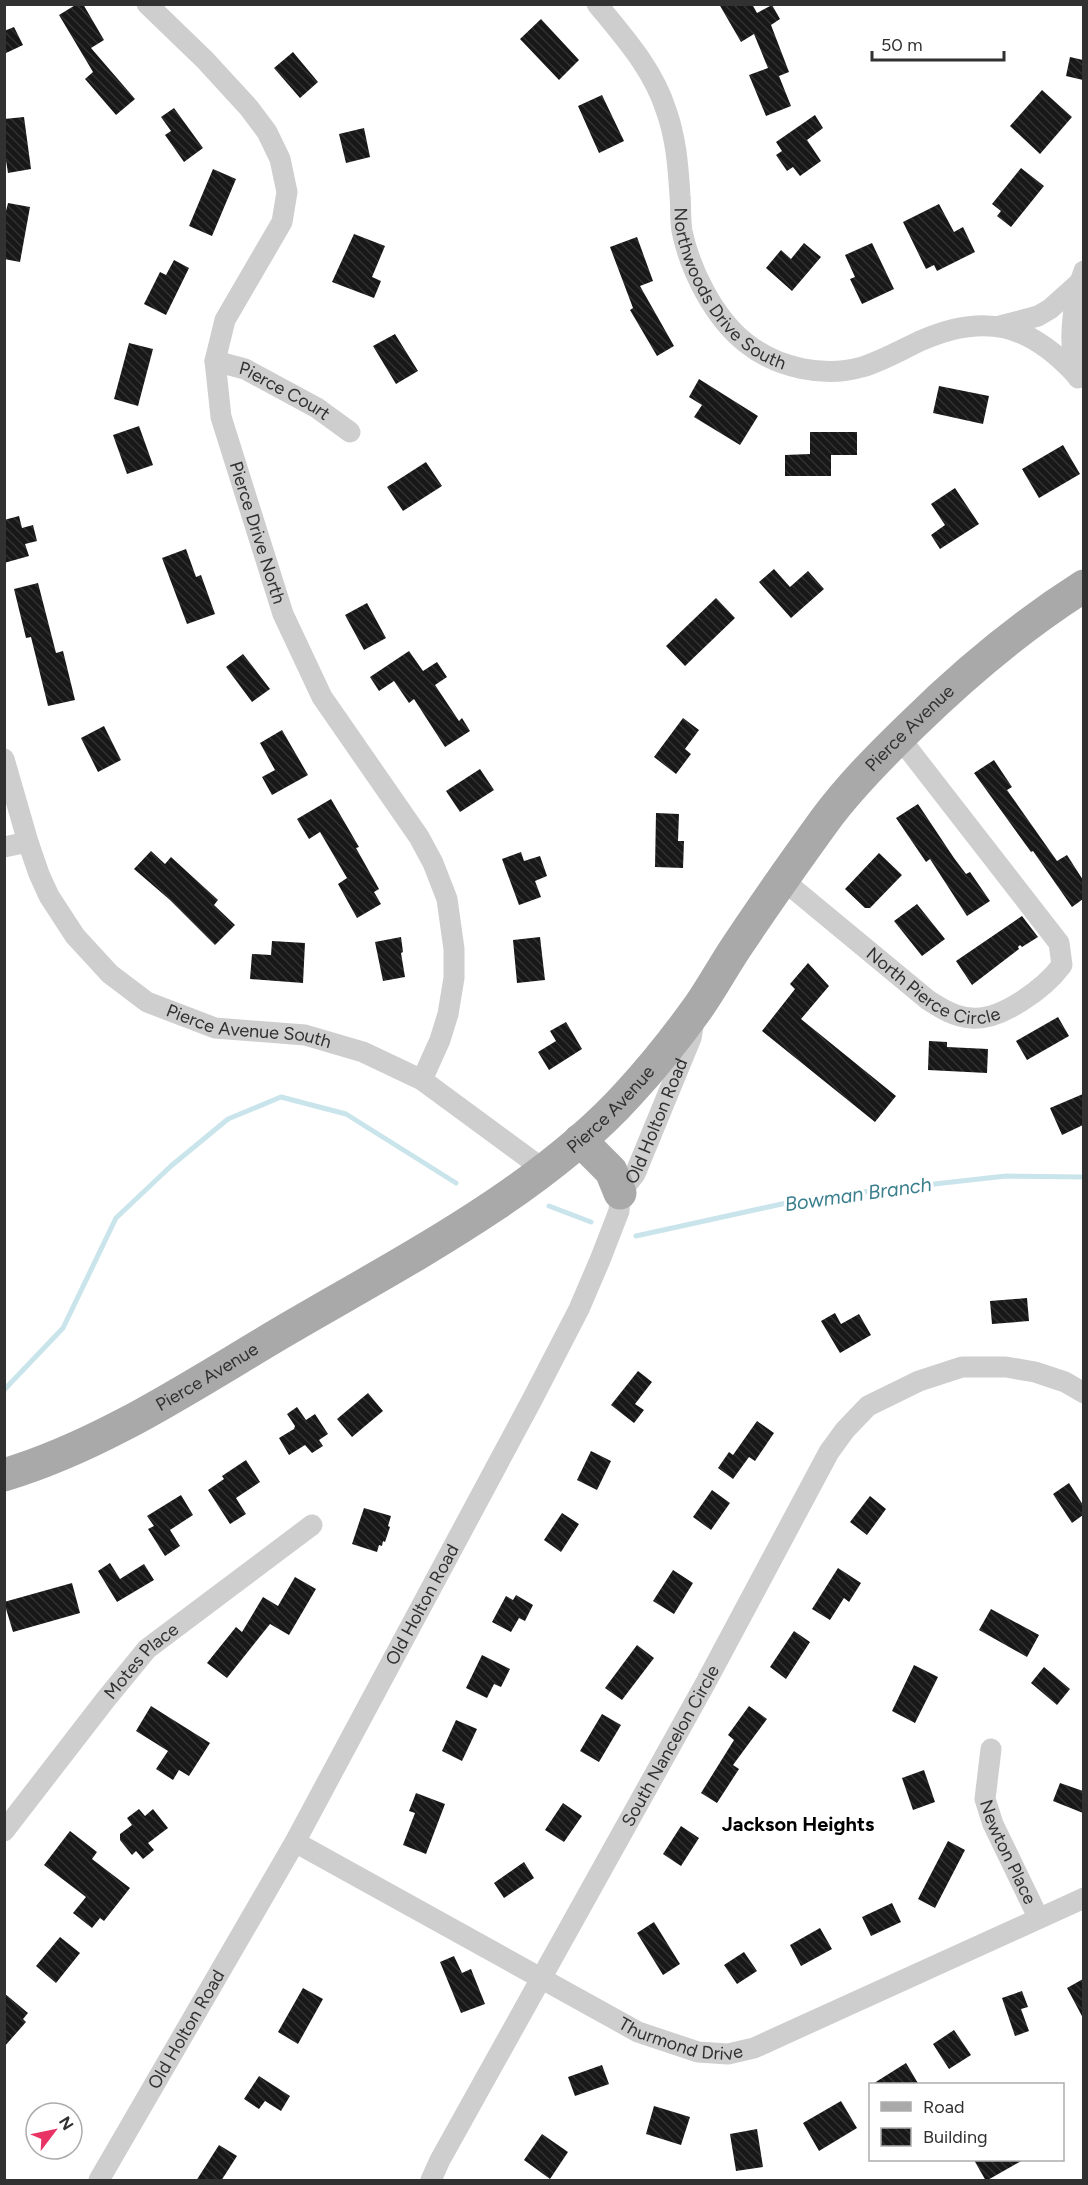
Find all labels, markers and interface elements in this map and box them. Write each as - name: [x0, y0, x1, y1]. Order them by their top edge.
- scale bar: [872, 24, 1004, 62]
- text: 50 m: [881, 34, 923, 56]
- street label: Northwoods Drive South: [669, 207, 789, 375]
- street label: Pierce Court: [237, 357, 335, 425]
- street label: Pierce Drive North: [225, 459, 290, 607]
- street label: Pierce Avenue: [860, 680, 959, 776]
- street label: North Pierce Circle: [862, 943, 1003, 1029]
- street label: Pierce Avenue South: [163, 999, 334, 1053]
- street label: Old Holton Road: [620, 1055, 692, 1189]
- street label: Pierce Avenue: [562, 1061, 659, 1158]
- water label: Bowman Branch: [783, 1172, 933, 1216]
- street label: Pierce Avenue: [152, 1338, 262, 1416]
- street label: Old Holton Road: [381, 1540, 464, 1669]
- street label: Motes Place: [99, 1618, 183, 1704]
- street label: South Nancelon Circle: [617, 1661, 724, 1830]
- street label: Newton Place: [975, 1797, 1041, 1908]
- district label: Jackson Heights: [722, 1812, 874, 1836]
- street label: Old Holton Road: [143, 1966, 229, 2093]
- street label: Thurmond Drive: [615, 2012, 745, 2066]
- legend: [869, 2083, 1064, 2161]
- text: Road: [923, 2096, 964, 2118]
- north arrow: [24, 2101, 84, 2161]
- text: N: [55, 2113, 78, 2134]
- text: Building: [923, 2126, 988, 2148]

